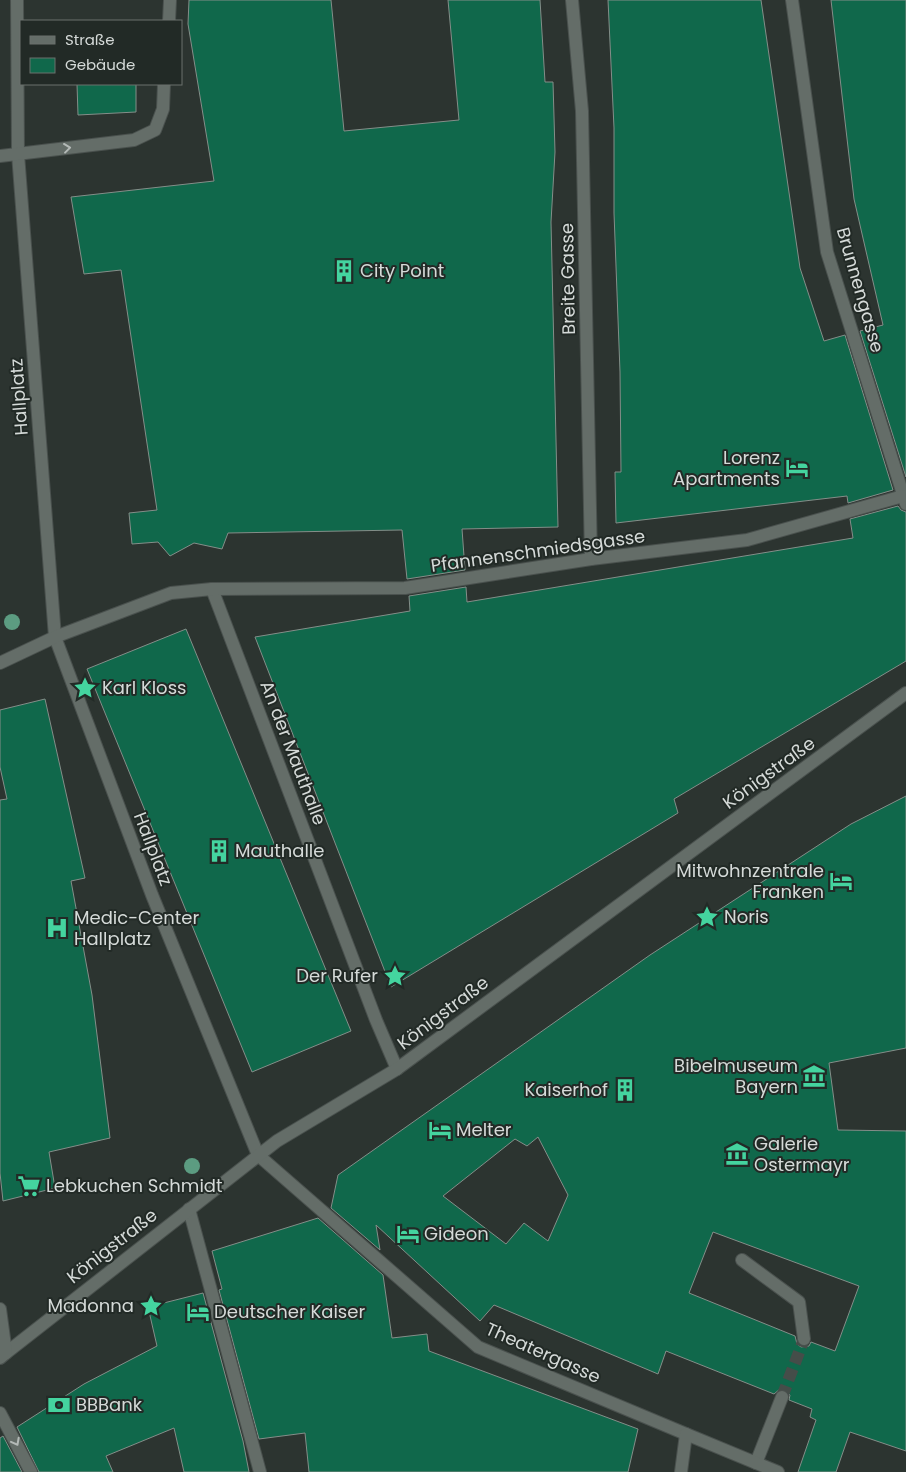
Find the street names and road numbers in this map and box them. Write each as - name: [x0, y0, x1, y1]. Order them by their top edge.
- street label: Breite Gasse: [554, 223, 581, 335]
- street label: Brunnengasse: [831, 224, 890, 355]
- street label: Hallplatz: [3, 358, 34, 436]
- street label: Pfannenschmiedsgasse: [429, 523, 647, 578]
- street label: An der Mauthalle: [254, 677, 333, 829]
- street label: Königstraße: [717, 731, 820, 815]
- street label: Hallplatz: [128, 808, 179, 889]
- street label: Königstraße: [392, 970, 494, 1055]
- street label: Königstraße: [61, 1202, 162, 1289]
- street label: Theatergasse: [482, 1316, 605, 1389]

